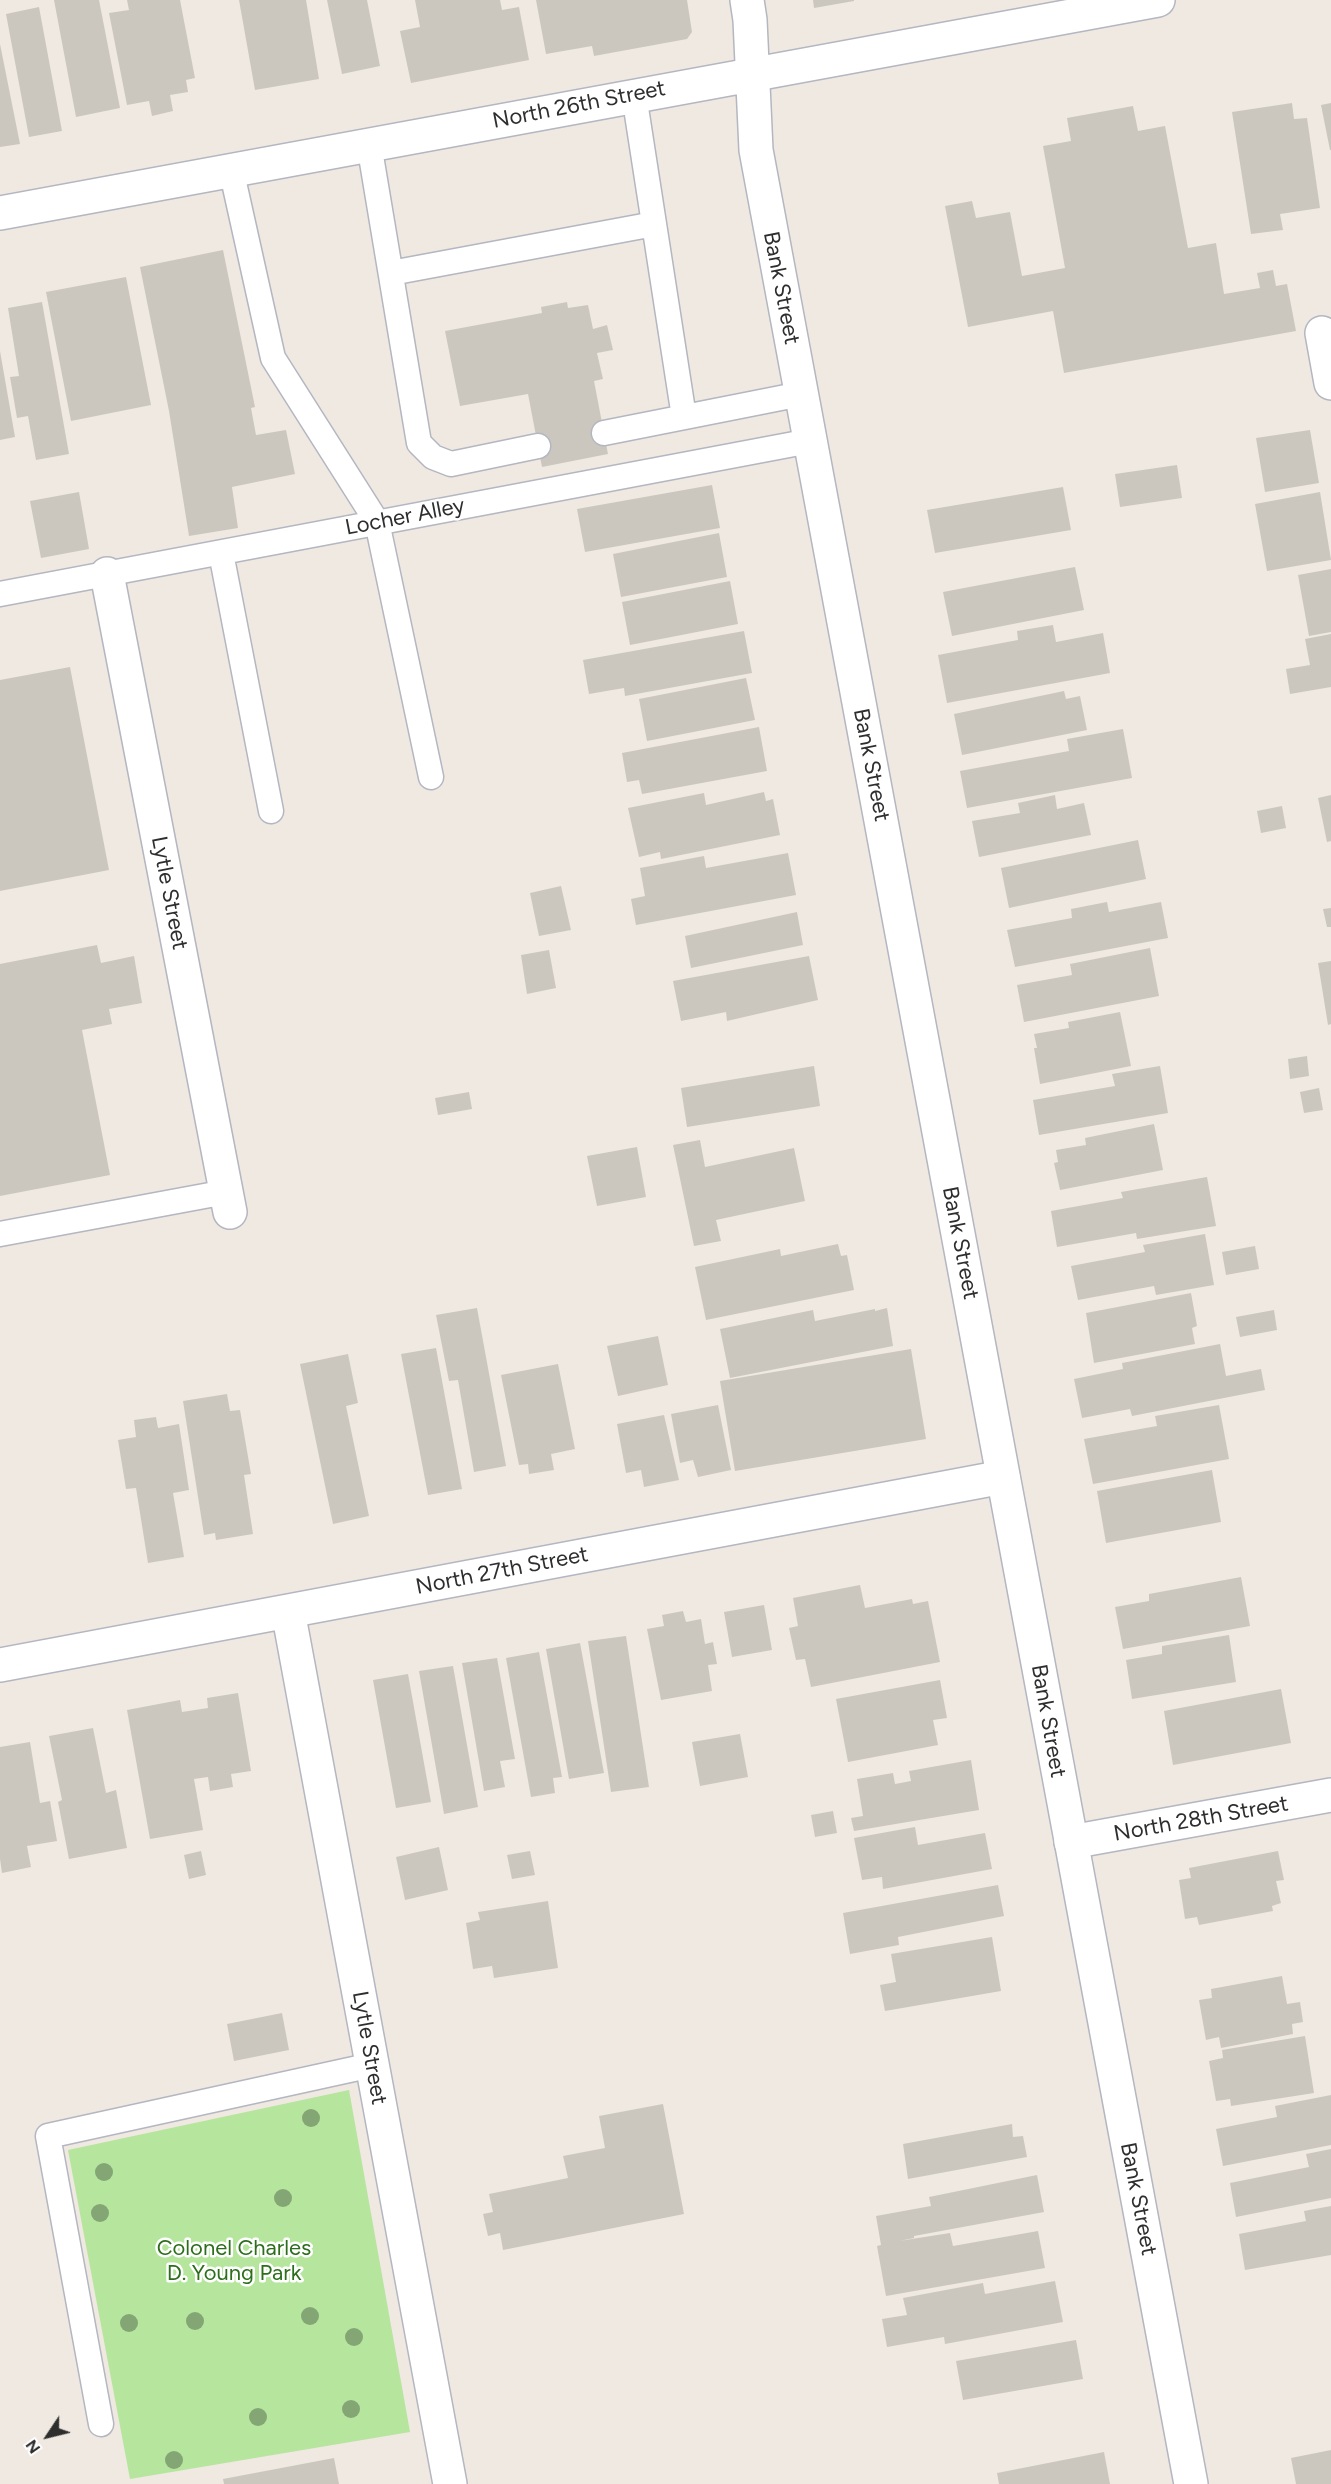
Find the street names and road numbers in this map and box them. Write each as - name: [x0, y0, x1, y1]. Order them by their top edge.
- street label: North 26th Street: [490, 75, 668, 135]
- street label: Bank Street: [757, 229, 805, 347]
- street label: Locher Alley: [343, 492, 467, 542]
- street label: Bank Street: [847, 706, 895, 824]
- street label: Lytle Street: [145, 834, 193, 952]
- street label: Bank Street: [936, 1184, 984, 1302]
- street label: North 27th Street: [414, 1541, 590, 1601]
- street label: Bank Street: [1025, 1662, 1071, 1780]
- street label: North 28th Street: [1112, 1791, 1290, 1847]
- street label: Lytle Street: [346, 1989, 392, 2107]
- street label: Bank Street: [1114, 2140, 1162, 2258]

